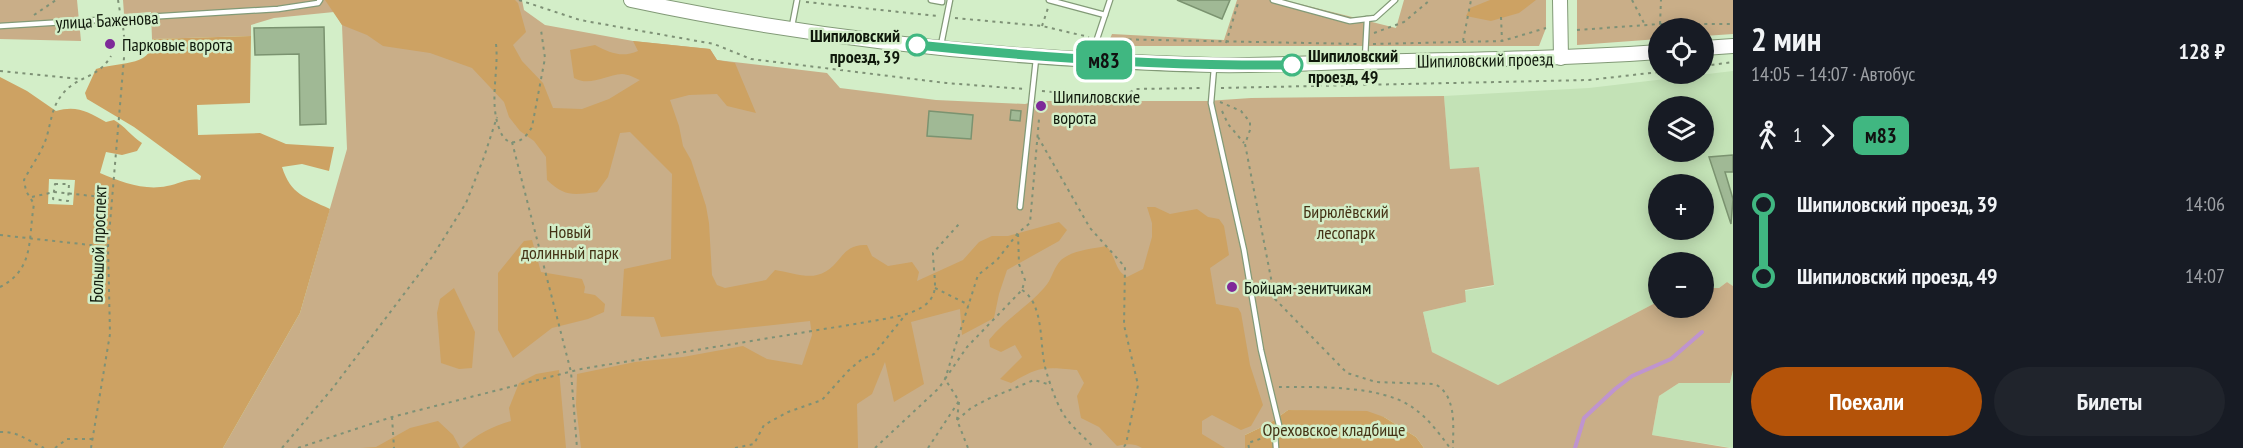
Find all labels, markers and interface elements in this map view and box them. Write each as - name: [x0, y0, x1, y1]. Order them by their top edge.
- street label: улица Баженова: [55, 6, 159, 34]
- text: 2 мин: [1751, 17, 1821, 60]
- map controls: [1648, 18, 1714, 318]
- button: locate: [1648, 18, 1714, 84]
- place label: Шипиловский проезд, 39: [810, 24, 900, 68]
- place label: Парковые ворота: [122, 33, 233, 56]
- marker: Шипиловский проезд, 39: [906, 34, 928, 56]
- marker: Парковые ворота: [103, 37, 117, 51]
- text: 128 ₽: [2178, 37, 2225, 65]
- line badge: м83: [1070, 40, 1138, 80]
- place label: Шипиловский проезд, 49: [1308, 44, 1398, 88]
- text: м83: [1088, 47, 1120, 74]
- street label: Шипиловский проезд: [1417, 47, 1554, 73]
- marker: Шипиловский проезд, 49: [1281, 54, 1303, 76]
- text: 14:05 – 14:07 · Автобус: [1751, 61, 1915, 87]
- place label: Шипиловские ворота: [1053, 85, 1140, 129]
- button: layers: [1648, 96, 1714, 162]
- marker: Шипиловские ворота: [1034, 99, 1048, 113]
- icon: walk: [1751, 119, 1784, 152]
- icon: forward: [1811, 119, 1844, 152]
- text: 1: [1793, 122, 1802, 148]
- text: м83: [1865, 122, 1897, 149]
- button: +: [1648, 174, 1714, 240]
- street label: Большой проспект: [84, 185, 112, 303]
- text: Шипиловский проезд, 39: [1797, 190, 1997, 218]
- text: 14:06: [2185, 191, 2225, 217]
- park label: Бирюлёвский лесопарк: [1303, 200, 1389, 244]
- park label: Новый долинный парк: [521, 220, 619, 264]
- button: −: [1648, 252, 1714, 318]
- text: Шипиловский проезд, 49: [1797, 262, 1997, 290]
- text: 14:07: [2185, 263, 2225, 289]
- place label: Бойцам-зенитчикам: [1244, 276, 1371, 299]
- marker: Бойцам-зенитчикам: [1225, 280, 1239, 294]
- button: Поехали: [1751, 367, 1982, 436]
- button: Билеты: [1994, 367, 2225, 436]
- park label: Ореховское кладбище: [1262, 418, 1406, 441]

